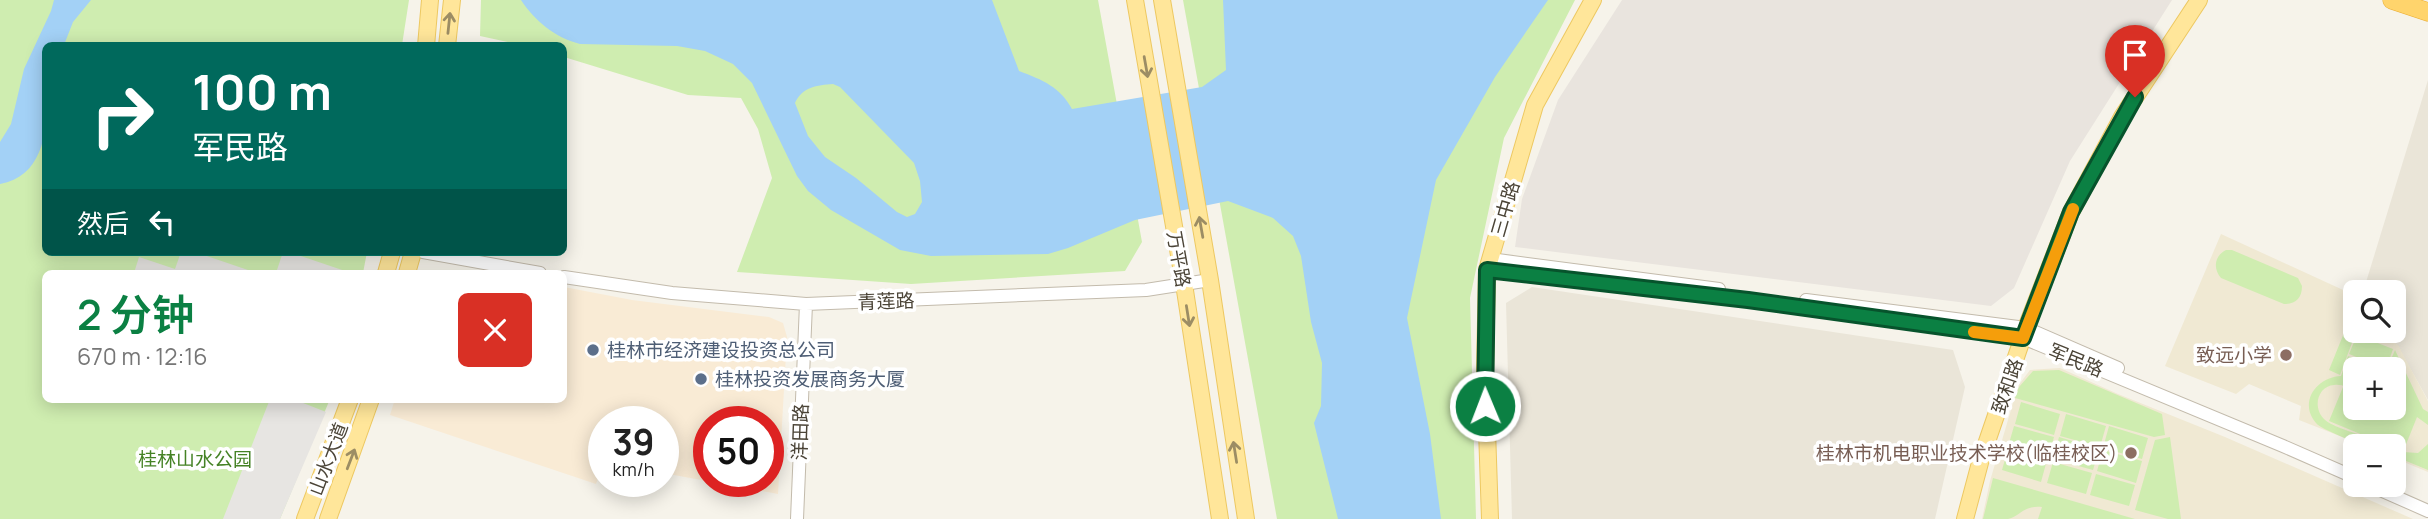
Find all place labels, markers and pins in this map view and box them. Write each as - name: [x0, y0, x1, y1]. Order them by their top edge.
- pin: [2105, 25, 2165, 97]
- place label: 桂林市经济建设投资总公司: [607, 337, 835, 363]
- marker: 桂林市经济建设投资总公司: [585, 342, 601, 358]
- place label: 致远小学: [2196, 342, 2272, 368]
- marker: 致远小学: [2278, 347, 2294, 363]
- place label: 桂林投资发展商务大厦: [715, 366, 905, 392]
- marker: 桂林投资发展商务大厦: [693, 371, 709, 387]
- place label: 桂林市机电职业技术学校(临桂校区): [1816, 440, 2117, 466]
- marker: 桂林市机电职业技术学校(临桂校区): [2123, 445, 2139, 461]

